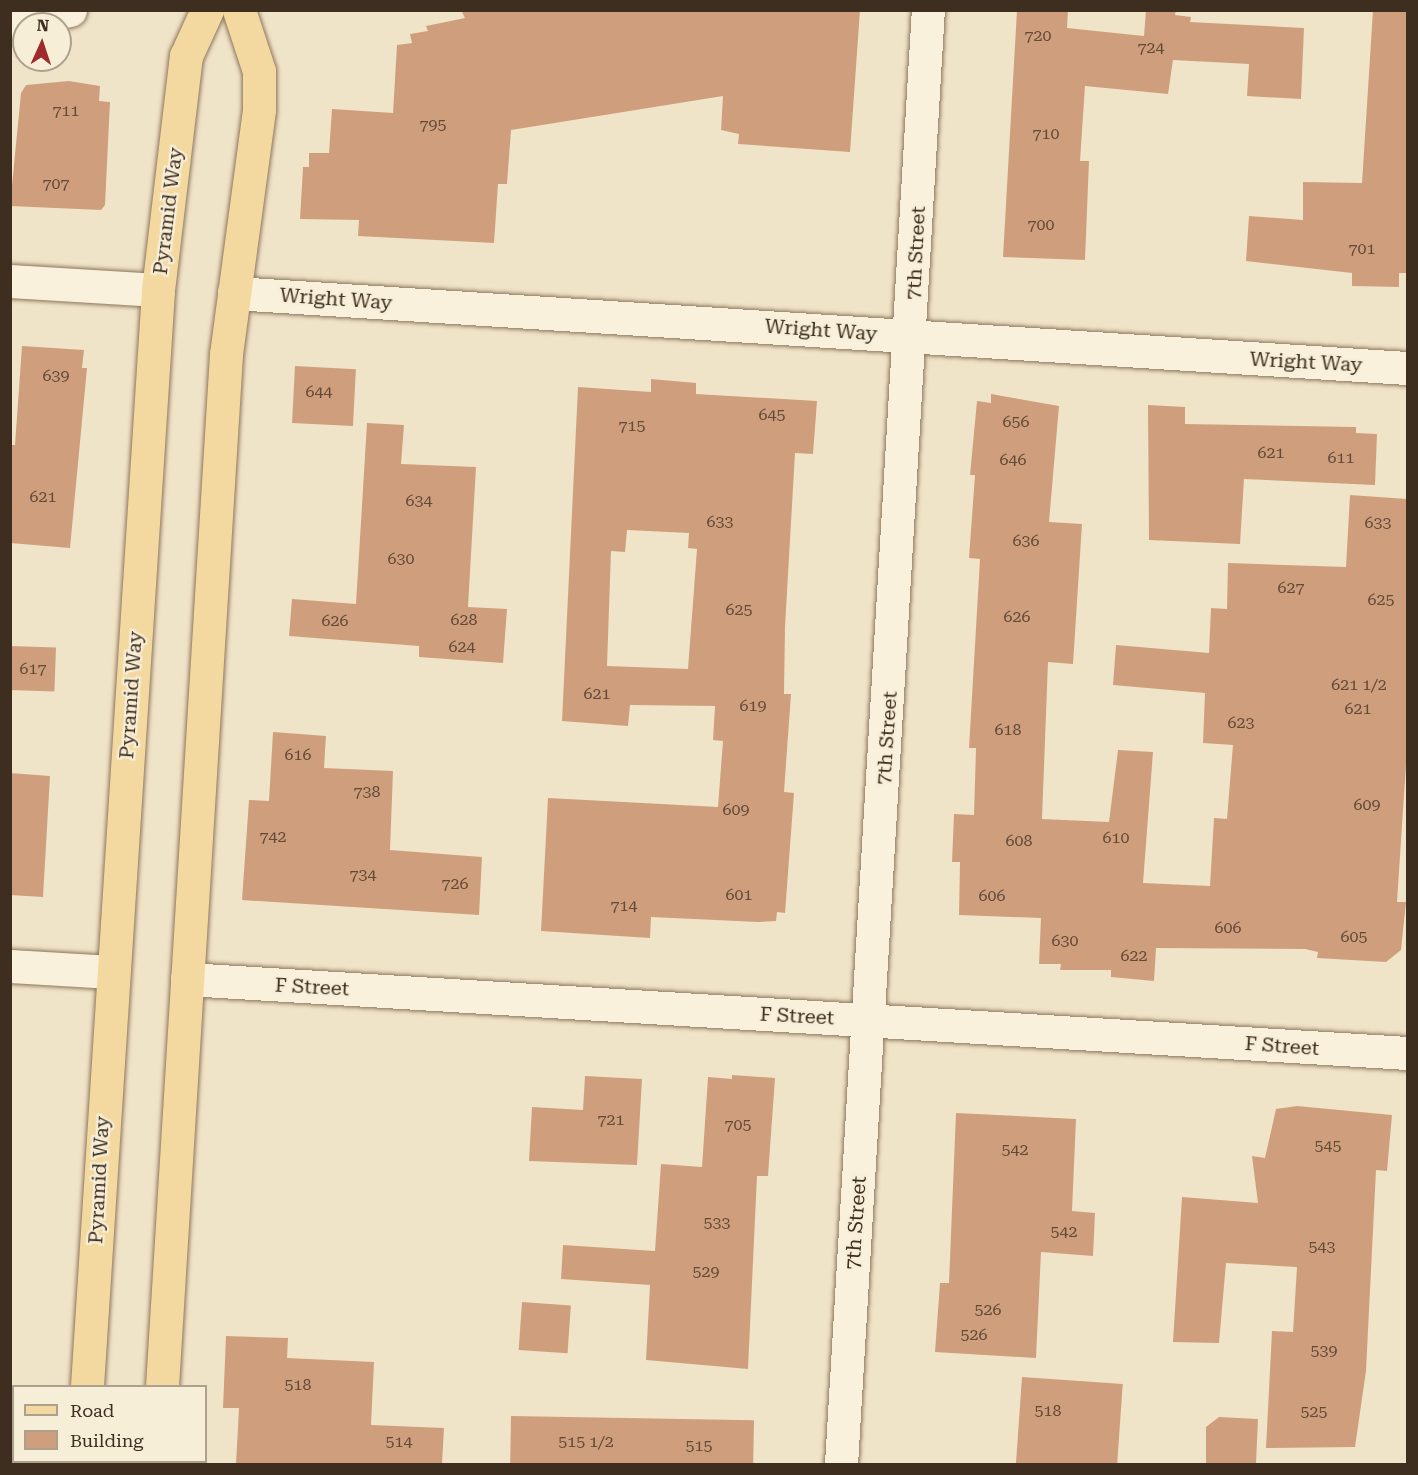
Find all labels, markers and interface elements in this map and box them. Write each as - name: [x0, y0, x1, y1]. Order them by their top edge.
- north arrow: [12, 12, 72, 72]
- text: N: [36, 16, 50, 35]
- house number: 720: [1025, 26, 1051, 46]
- house number: 724: [1138, 38, 1164, 58]
- house number: 711: [53, 101, 79, 121]
- house number: 795: [420, 115, 446, 135]
- house number: 710: [1033, 124, 1059, 144]
- street label: Pyramid Way: [148, 146, 188, 276]
- house number: 707: [43, 174, 69, 194]
- street label: 7th Street: [902, 205, 930, 301]
- house number: 700: [1028, 215, 1054, 235]
- house number: 701: [1349, 239, 1375, 259]
- street label: Wright Way: [279, 283, 393, 315]
- street label: Wright Way: [764, 314, 878, 346]
- street label: Wright Way: [1249, 347, 1363, 377]
- house number: 639: [43, 366, 69, 386]
- house number: 644: [306, 382, 332, 402]
- house number: 645: [759, 405, 785, 425]
- house number: 656: [1003, 412, 1029, 432]
- house number: 715: [619, 416, 645, 436]
- house number: 621: [1258, 443, 1284, 463]
- house number: 611: [1328, 448, 1354, 468]
- house number: 646: [1000, 450, 1026, 470]
- house number: 621: [30, 487, 56, 507]
- house number: 634: [406, 491, 432, 511]
- house number: 633: [707, 512, 733, 532]
- house number: 633: [1365, 513, 1391, 533]
- house number: 636: [1013, 531, 1039, 551]
- house number: 630: [388, 549, 414, 569]
- house number: 627: [1278, 578, 1304, 598]
- house number: 625: [1368, 590, 1394, 610]
- house number: 625: [726, 600, 752, 620]
- house number: 626: [1004, 607, 1030, 627]
- house number: 628: [451, 610, 477, 630]
- house number: 626: [322, 611, 348, 631]
- street label: Pyramid Way: [115, 630, 147, 760]
- house number: 624: [449, 637, 475, 657]
- house number: 617: [20, 659, 46, 679]
- house number: 621 1/2: [1331, 675, 1387, 695]
- house number: 621: [584, 684, 610, 704]
- street label: 7th Street: [872, 690, 902, 786]
- house number: 619: [740, 696, 766, 716]
- house number: 621: [1345, 699, 1371, 719]
- house number: 623: [1228, 713, 1254, 733]
- house number: 618: [995, 720, 1021, 740]
- house number: 616: [285, 745, 311, 765]
- house number: 738: [354, 782, 380, 802]
- house number: 609: [1354, 795, 1380, 815]
- house number: 609: [723, 800, 749, 820]
- house number: 742: [260, 827, 286, 847]
- house number: 610: [1103, 828, 1129, 848]
- house number: 608: [1006, 831, 1032, 851]
- house number: 734: [350, 865, 376, 885]
- house number: 726: [442, 874, 468, 894]
- house number: 601: [726, 885, 752, 905]
- house number: 606: [979, 886, 1005, 906]
- house number: 714: [611, 896, 637, 916]
- house number: 606: [1215, 918, 1241, 938]
- house number: 605: [1341, 927, 1367, 947]
- house number: 630: [1052, 931, 1078, 951]
- house number: 622: [1121, 946, 1147, 966]
- street label: F Street: [274, 973, 350, 1001]
- street label: F Street: [759, 1002, 835, 1030]
- street label: F Street: [1244, 1031, 1320, 1061]
- house number: 721: [598, 1110, 624, 1130]
- street label: Pyramid Way: [84, 1115, 114, 1245]
- house number: 705: [725, 1115, 751, 1135]
- house number: 545: [1315, 1136, 1341, 1156]
- house number: 542: [1002, 1140, 1028, 1160]
- street label: 7th Street: [841, 1175, 871, 1271]
- house number: 533: [704, 1213, 730, 1233]
- house number: 542: [1051, 1222, 1077, 1242]
- house number: 543: [1309, 1237, 1335, 1257]
- house number: 529: [693, 1262, 719, 1282]
- house number: 526: [975, 1300, 1001, 1320]
- house number: 526: [961, 1325, 987, 1345]
- house number: 539: [1311, 1341, 1337, 1361]
- house number: 518: [285, 1375, 311, 1395]
- legend: [12, 1385, 207, 1463]
- text: Road: [70, 1400, 114, 1421]
- house number: 518: [1035, 1401, 1061, 1421]
- house number: 525: [1301, 1402, 1327, 1422]
- text: Building: [70, 1430, 144, 1451]
- house number: 514: [386, 1432, 412, 1452]
- house number: 515 1/2: [558, 1432, 614, 1452]
- house number: 515: [686, 1436, 712, 1456]

